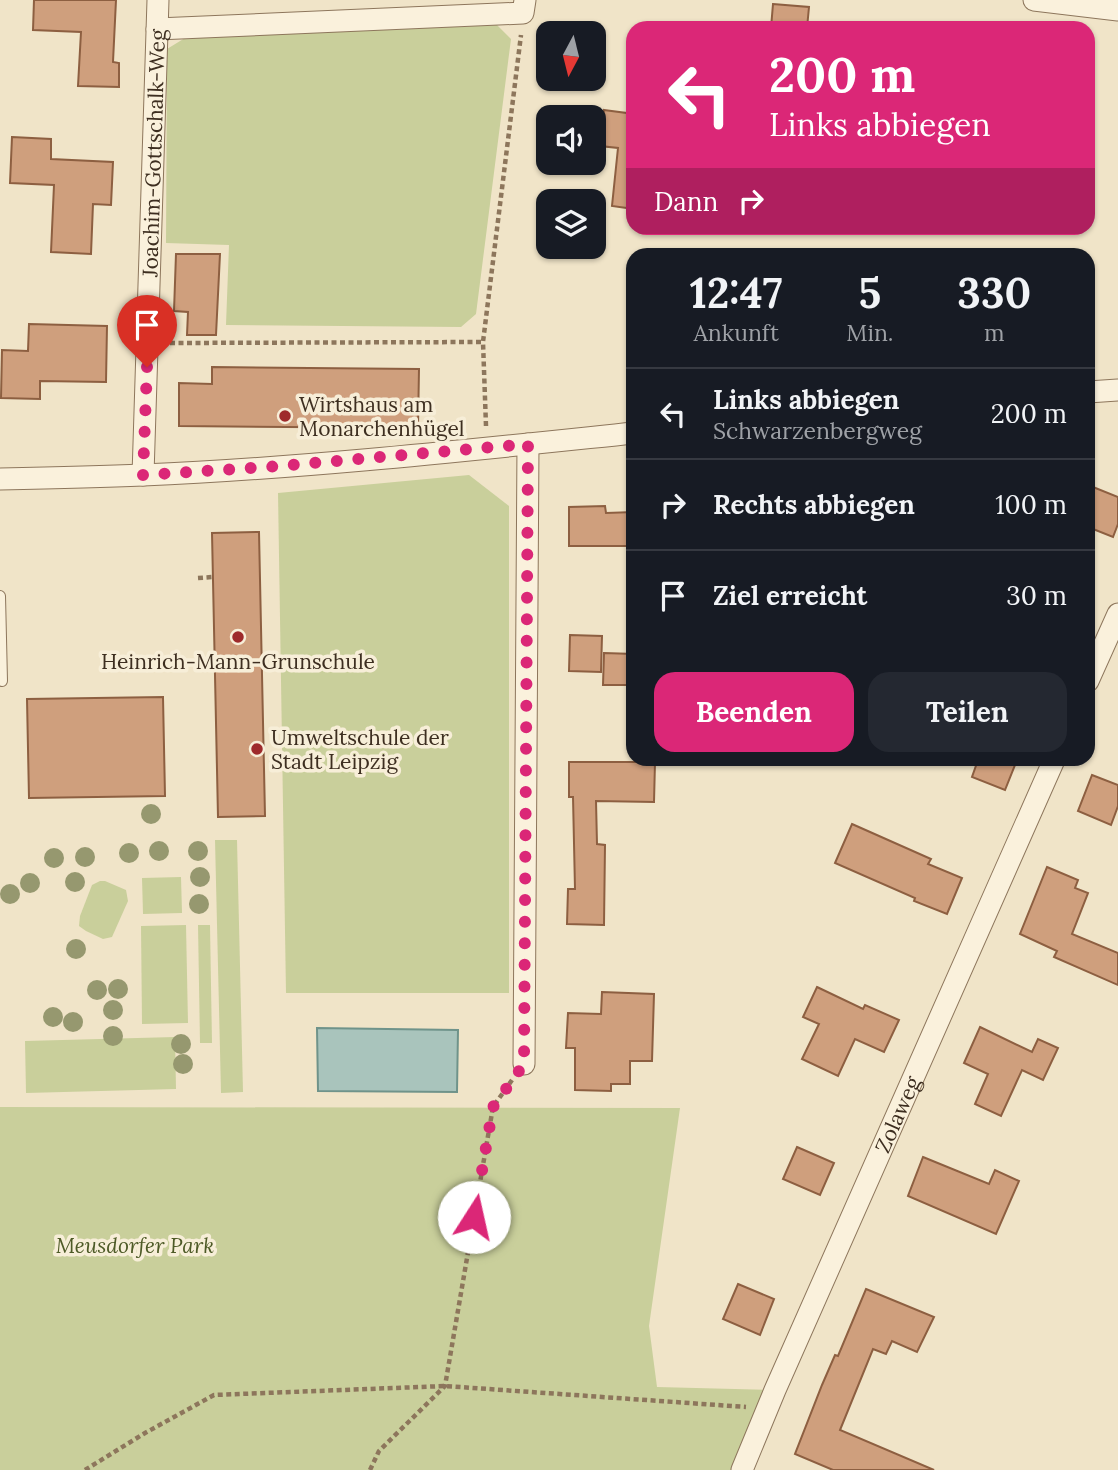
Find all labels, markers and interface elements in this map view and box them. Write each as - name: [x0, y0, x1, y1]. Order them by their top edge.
- north arrow: [536, 21, 606, 91]
- map controls: [536, 21, 606, 259]
- street label: Joachim-Gottschalk-Weg: [136, 28, 171, 279]
- text: 200 m: [769, 43, 915, 105]
- icon: left: [654, 49, 745, 140]
- text: Links abbiegen: [769, 104, 991, 145]
- button: sound: [536, 105, 606, 175]
- icon: right: [732, 182, 770, 220]
- text: Dann: [654, 185, 718, 218]
- button: layers: [536, 189, 606, 259]
- text: 12:47: [690, 266, 782, 320]
- text: 5: [859, 266, 881, 320]
- text: 330: [957, 266, 1031, 320]
- pin: [117, 295, 177, 367]
- icon: arrive: [128, 306, 166, 344]
- text: Ankunft: [693, 318, 779, 347]
- text: Min.: [846, 318, 894, 347]
- text: m: [984, 318, 1005, 347]
- text: Links abbiegen: [713, 383, 899, 416]
- place label: Wirtshaus am Monarchenhügel: [299, 391, 465, 442]
- icon: left: [654, 395, 692, 433]
- text: 200 m: [991, 397, 1067, 430]
- marker: Wirtshaus am Monarchenhügel: [277, 408, 293, 424]
- text: Schwarzenbergweg: [713, 416, 922, 445]
- icon: right: [654, 486, 692, 524]
- text: Rechts abbiegen: [713, 488, 915, 521]
- text: 100 m: [995, 488, 1067, 521]
- icon: arrive: [654, 577, 692, 615]
- text: Ziel erreicht: [713, 579, 867, 612]
- text: 30 m: [1006, 579, 1067, 612]
- marker: Heinrich-Mann-Grunschule: [230, 629, 246, 645]
- place label: Heinrich-Mann-Grunschule: [101, 648, 375, 675]
- button: Beenden: [654, 672, 854, 752]
- button: Teilen: [868, 672, 1067, 752]
- place label: Umweltschule der Stadt Leipzig: [271, 724, 449, 775]
- marker: Umweltschule der Stadt Leipzig: [249, 741, 265, 757]
- street label: Zolaweg: [868, 1072, 926, 1157]
- position arrow: [437, 1180, 511, 1254]
- park label: Meusdorfer Park: [56, 1232, 214, 1259]

